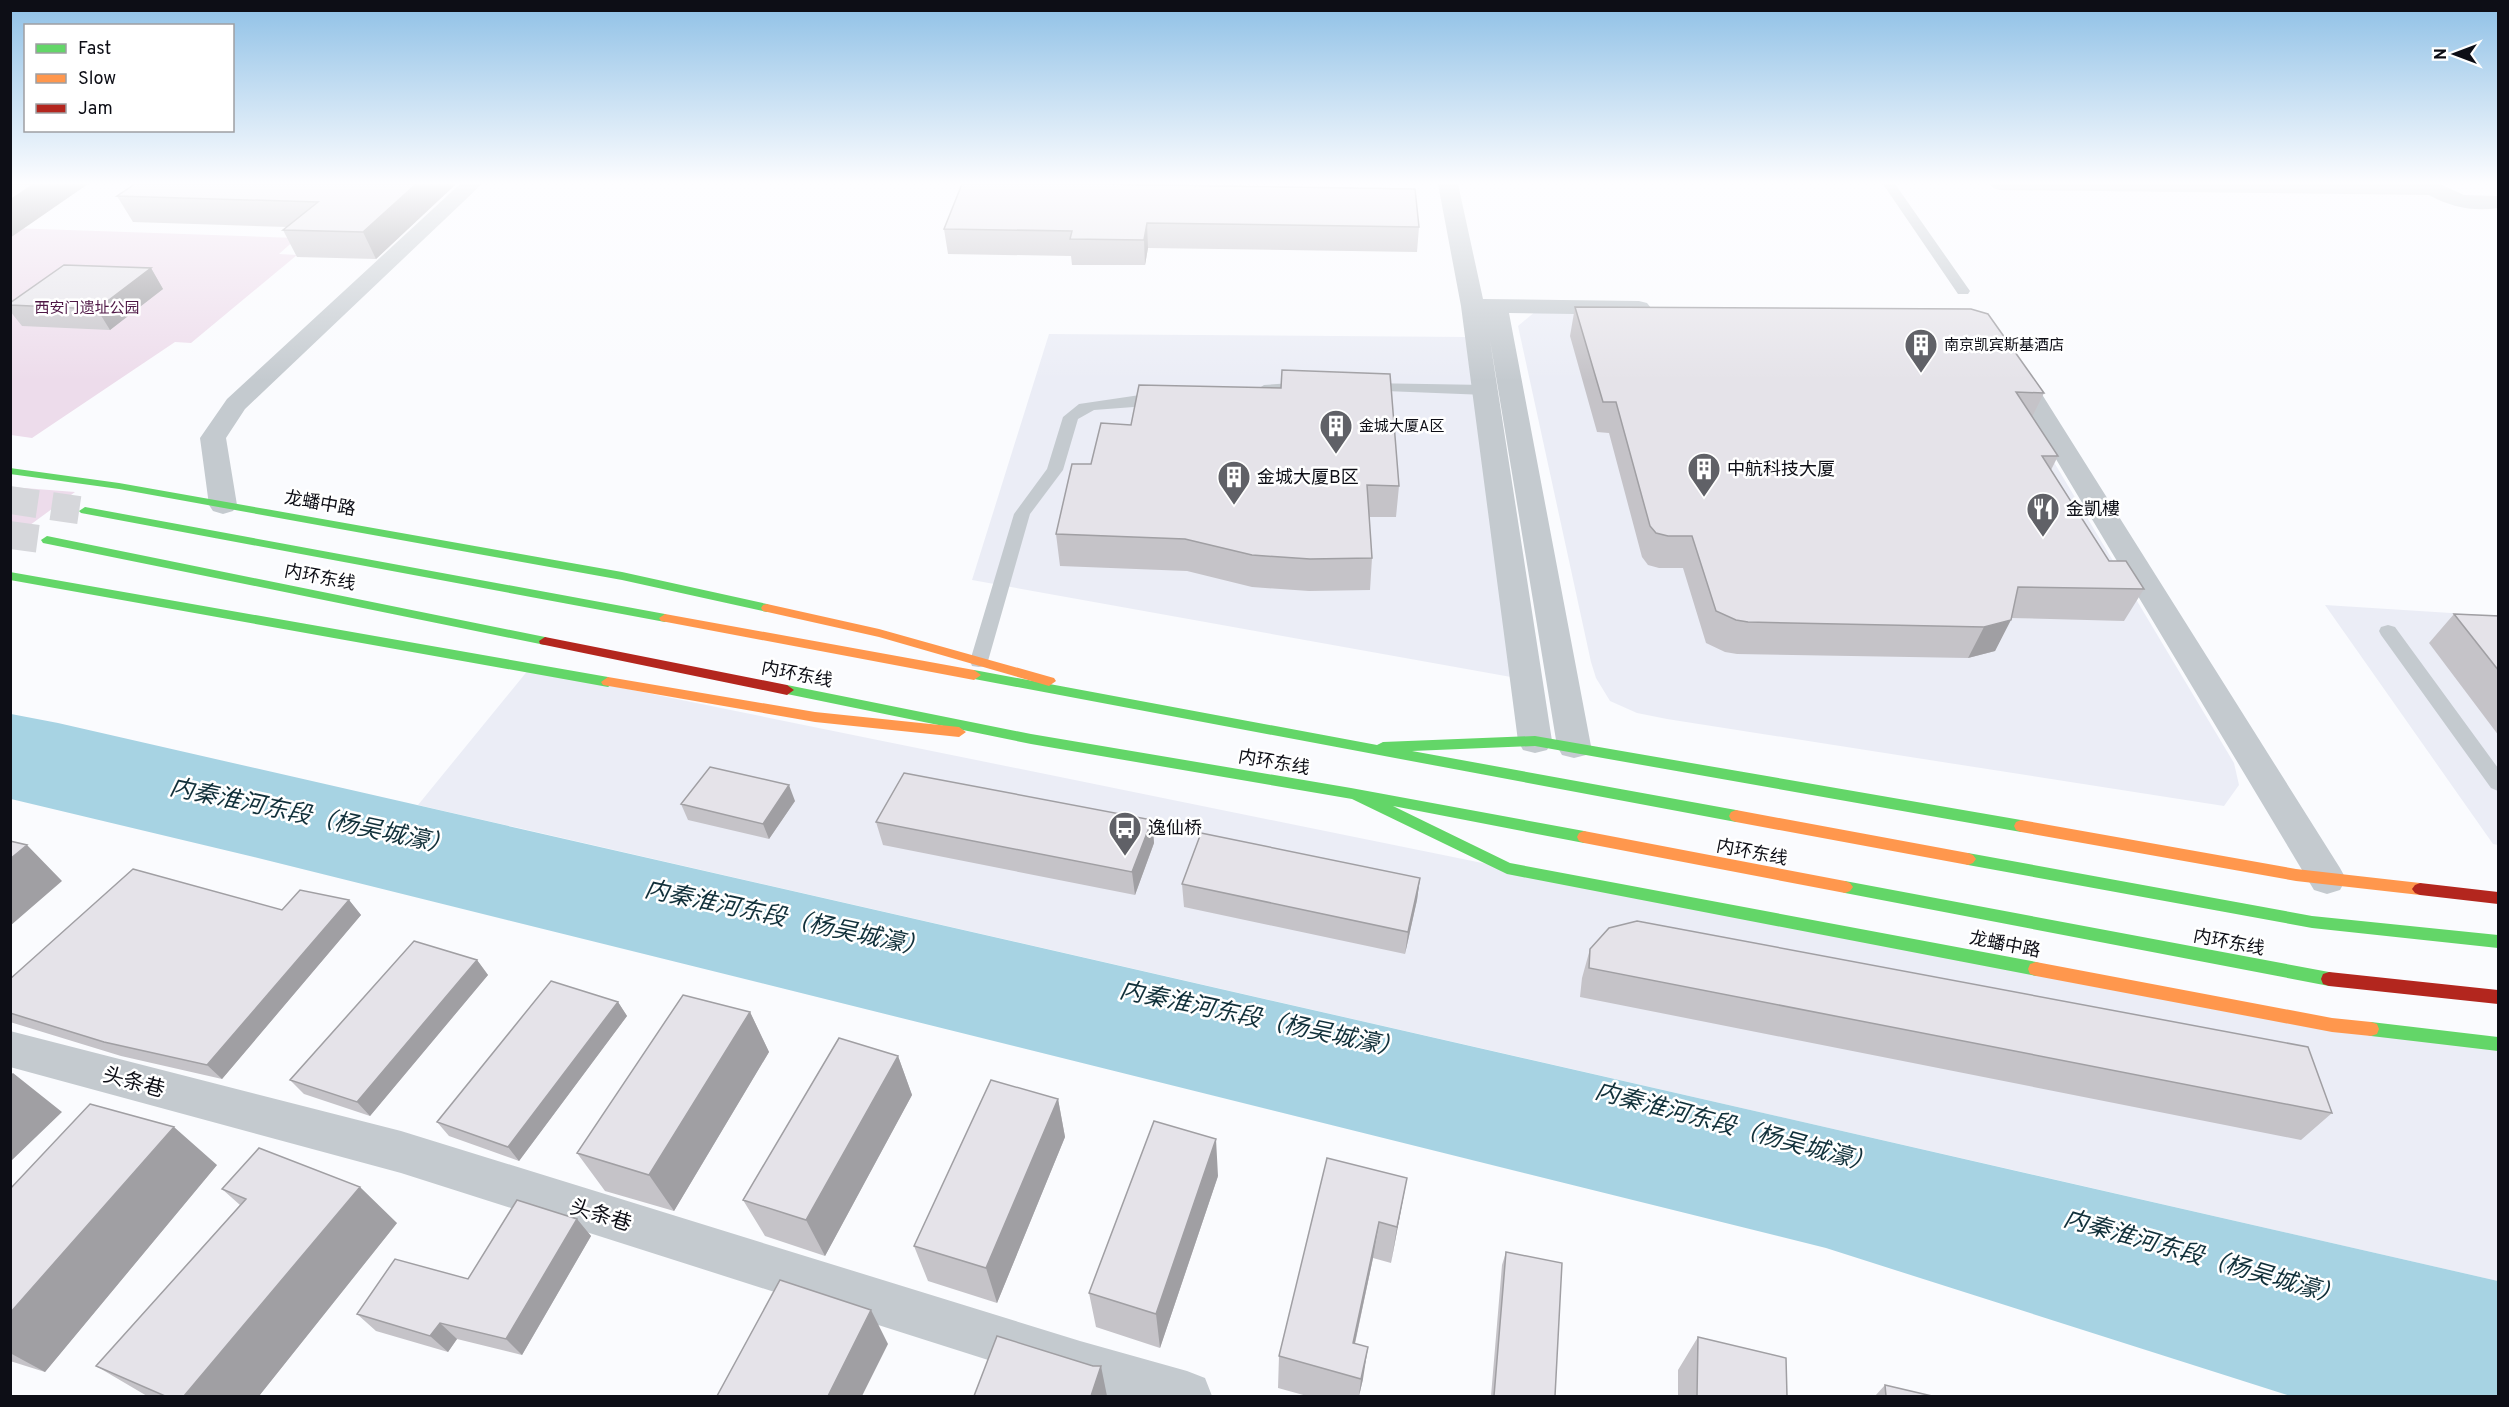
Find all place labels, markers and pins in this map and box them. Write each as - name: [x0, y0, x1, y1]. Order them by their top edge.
- building icon: 南京凯宾斯基酒店: [1903, 327, 1939, 374]
- place label: 南京凯宾斯基酒店: [1944, 337, 2064, 356]
- building icon: 金城大厦A区: [1318, 408, 1354, 455]
- place label: 金城大厦A区: [1359, 418, 1444, 437]
- building icon: 中航科技大厦: [1686, 451, 1722, 498]
- building icon: 金城大厦B区: [1216, 459, 1252, 506]
- place label: 中航科技大厦: [1727, 459, 1835, 482]
- place label: 金城大厦B区: [1257, 467, 1359, 490]
- restaurant icon: 金凱樓: [2025, 491, 2061, 538]
- place label: 金凱樓: [2066, 499, 2120, 522]
- bus stop icon: 逸仙桥: [1107, 810, 1143, 857]
- place label: 逸仙桥: [1148, 818, 1202, 841]

